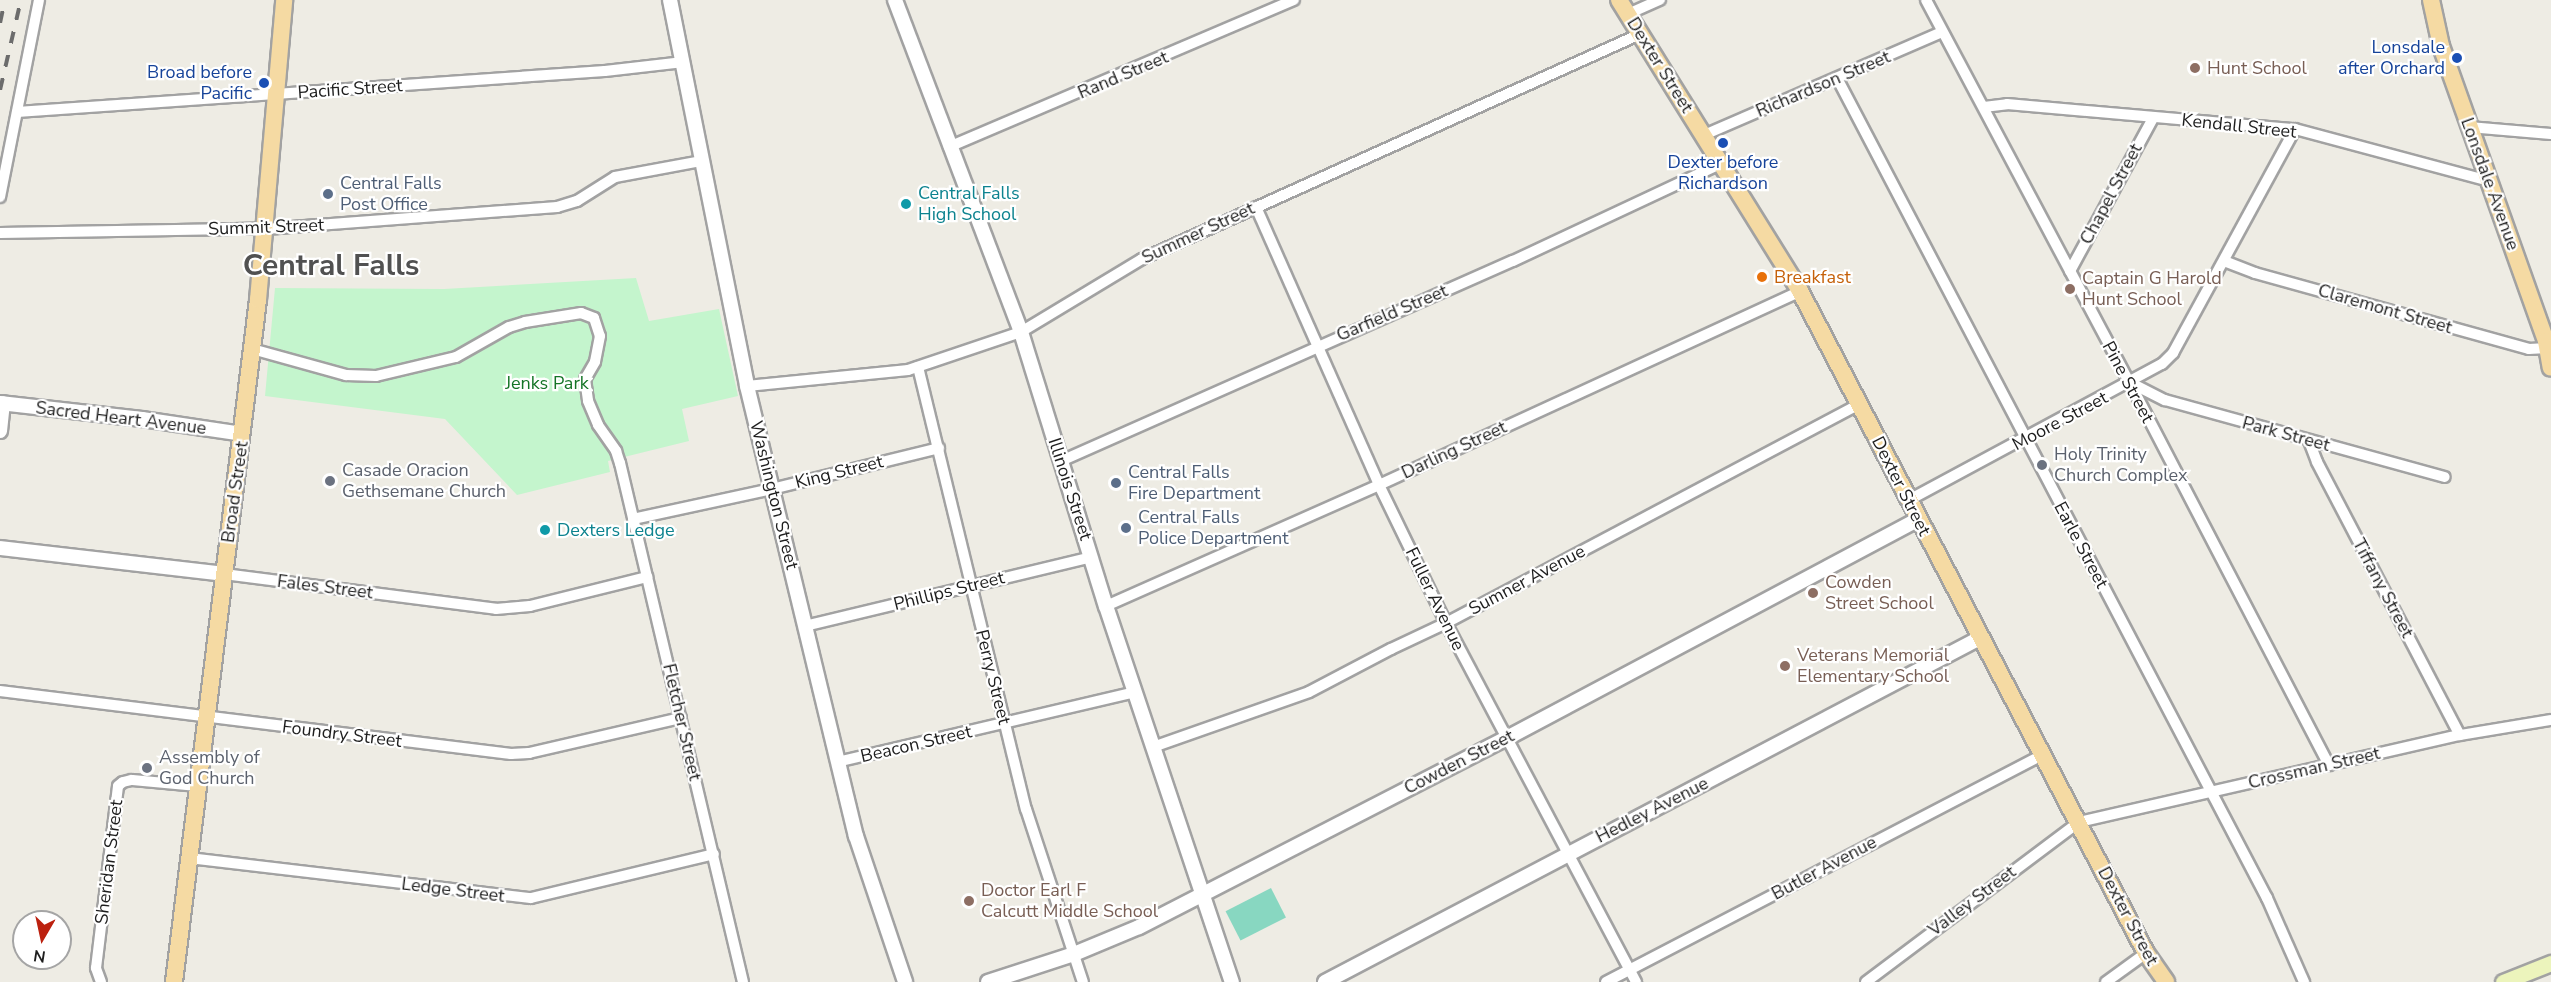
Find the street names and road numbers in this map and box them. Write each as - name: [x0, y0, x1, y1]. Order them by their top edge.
- street label: Dexter Street: [1622, 13, 1698, 117]
- street label: Rand Street: [1075, 46, 1171, 104]
- street label: Richardson Street: [1753, 46, 1893, 122]
- street label: Pacific Street: [297, 75, 403, 103]
- street label: Kendall Street: [2181, 109, 2297, 143]
- street label: Lonsdale Avenue: [2456, 115, 2524, 253]
- street label: Chapel Street: [2075, 140, 2147, 248]
- street label: Summer Street: [1138, 197, 1258, 269]
- street label: Summit Street: [208, 214, 324, 240]
- street label: Garfield Street: [1333, 280, 1451, 346]
- street label: Claremont Street: [2315, 280, 2455, 338]
- street label: Pine Street: [2098, 338, 2158, 426]
- street label: Moore Street: [2009, 387, 2111, 455]
- street label: Sacred Heart Avenue: [34, 397, 208, 439]
- street label: Park Street: [2240, 412, 2332, 456]
- street label: Darling Street: [1398, 416, 1510, 484]
- street label: Washington Street: [745, 418, 803, 572]
- street label: Dexter Street: [1867, 433, 1935, 539]
- street label: Illinois Street: [1043, 435, 1097, 543]
- street label: Broad Street: [217, 440, 253, 544]
- street label: King Street: [793, 451, 885, 493]
- street label: Earle Street: [2049, 498, 2113, 592]
- street label: Tiffany Street: [2348, 535, 2418, 641]
- street label: Sumner Avenue: [1465, 540, 1589, 620]
- street label: Fuller Avenue: [1401, 544, 1469, 654]
- street label: Phillips Street: [891, 567, 1007, 615]
- street label: Fales Street: [276, 570, 374, 604]
- street label: Perry Street: [971, 627, 1015, 727]
- street label: Fletcher Street: [658, 662, 706, 782]
- street label: Foundry Street: [281, 716, 403, 752]
- street label: Beacon Street: [858, 721, 974, 767]
- street label: Cowden Street: [1400, 725, 1518, 799]
- street label: Crossman Street: [2246, 742, 2382, 794]
- street label: Hedley Avenue: [1592, 772, 1712, 848]
- street label: Sheridan Street: [91, 798, 127, 926]
- street label: Butler Avenue: [1768, 831, 1880, 905]
- street label: Valley Street: [1924, 861, 2020, 941]
- street label: Dexter Street: [2093, 863, 2163, 969]
- street label: Ledge Street: [400, 873, 506, 907]

